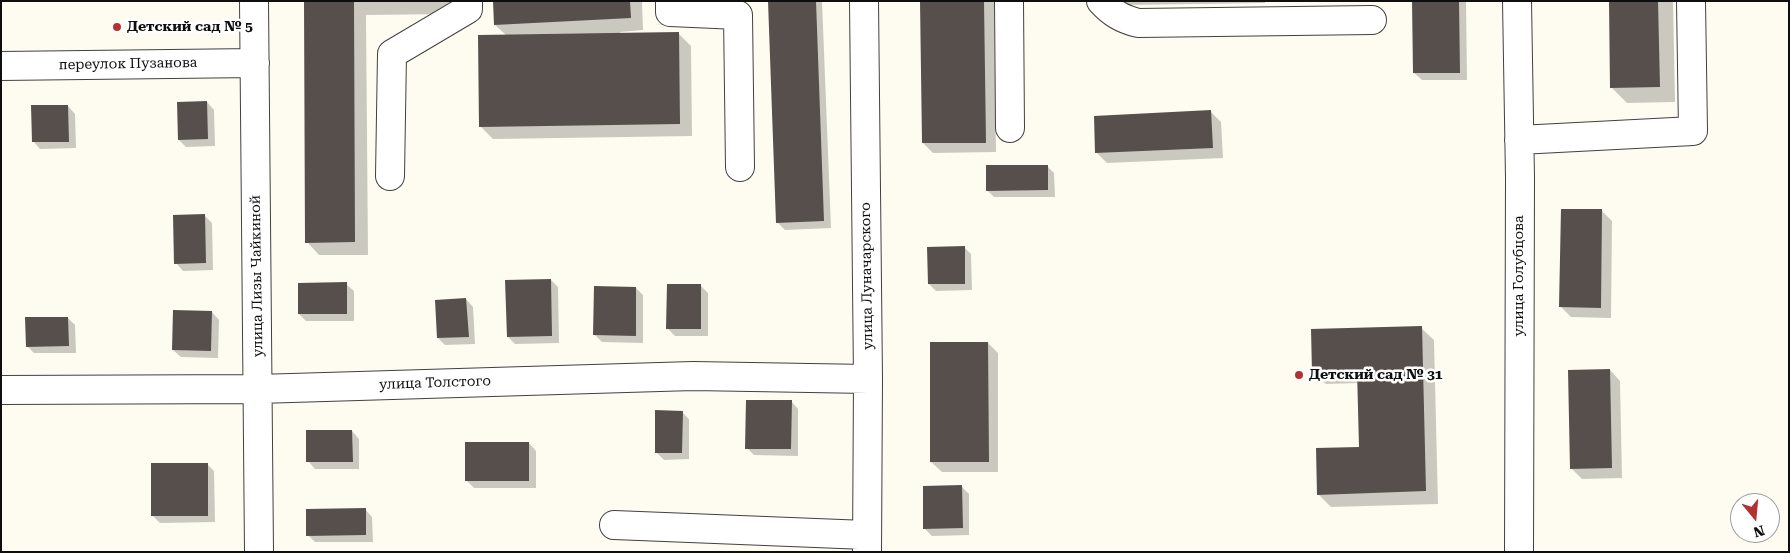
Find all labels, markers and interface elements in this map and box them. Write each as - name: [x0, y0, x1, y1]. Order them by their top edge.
- place label: Детский сад № 5: [127, 19, 253, 35]
- marker: Детский сад № 5: [111, 21, 123, 33]
- street label: переулок Пузанова: [59, 54, 197, 74]
- street label: улица Лизы Чайкиной: [247, 195, 267, 357]
- street label: улица Луначарского: [857, 202, 877, 350]
- street label: улица Голубцова: [1511, 216, 1527, 336]
- place label: Детский сад № 31: [1309, 367, 1443, 383]
- marker: Детский сад № 31: [1293, 369, 1305, 381]
- street label: улица Толстого: [379, 373, 491, 393]
- north arrow: [1730, 493, 1780, 543]
- text: N: [1752, 522, 1767, 541]

